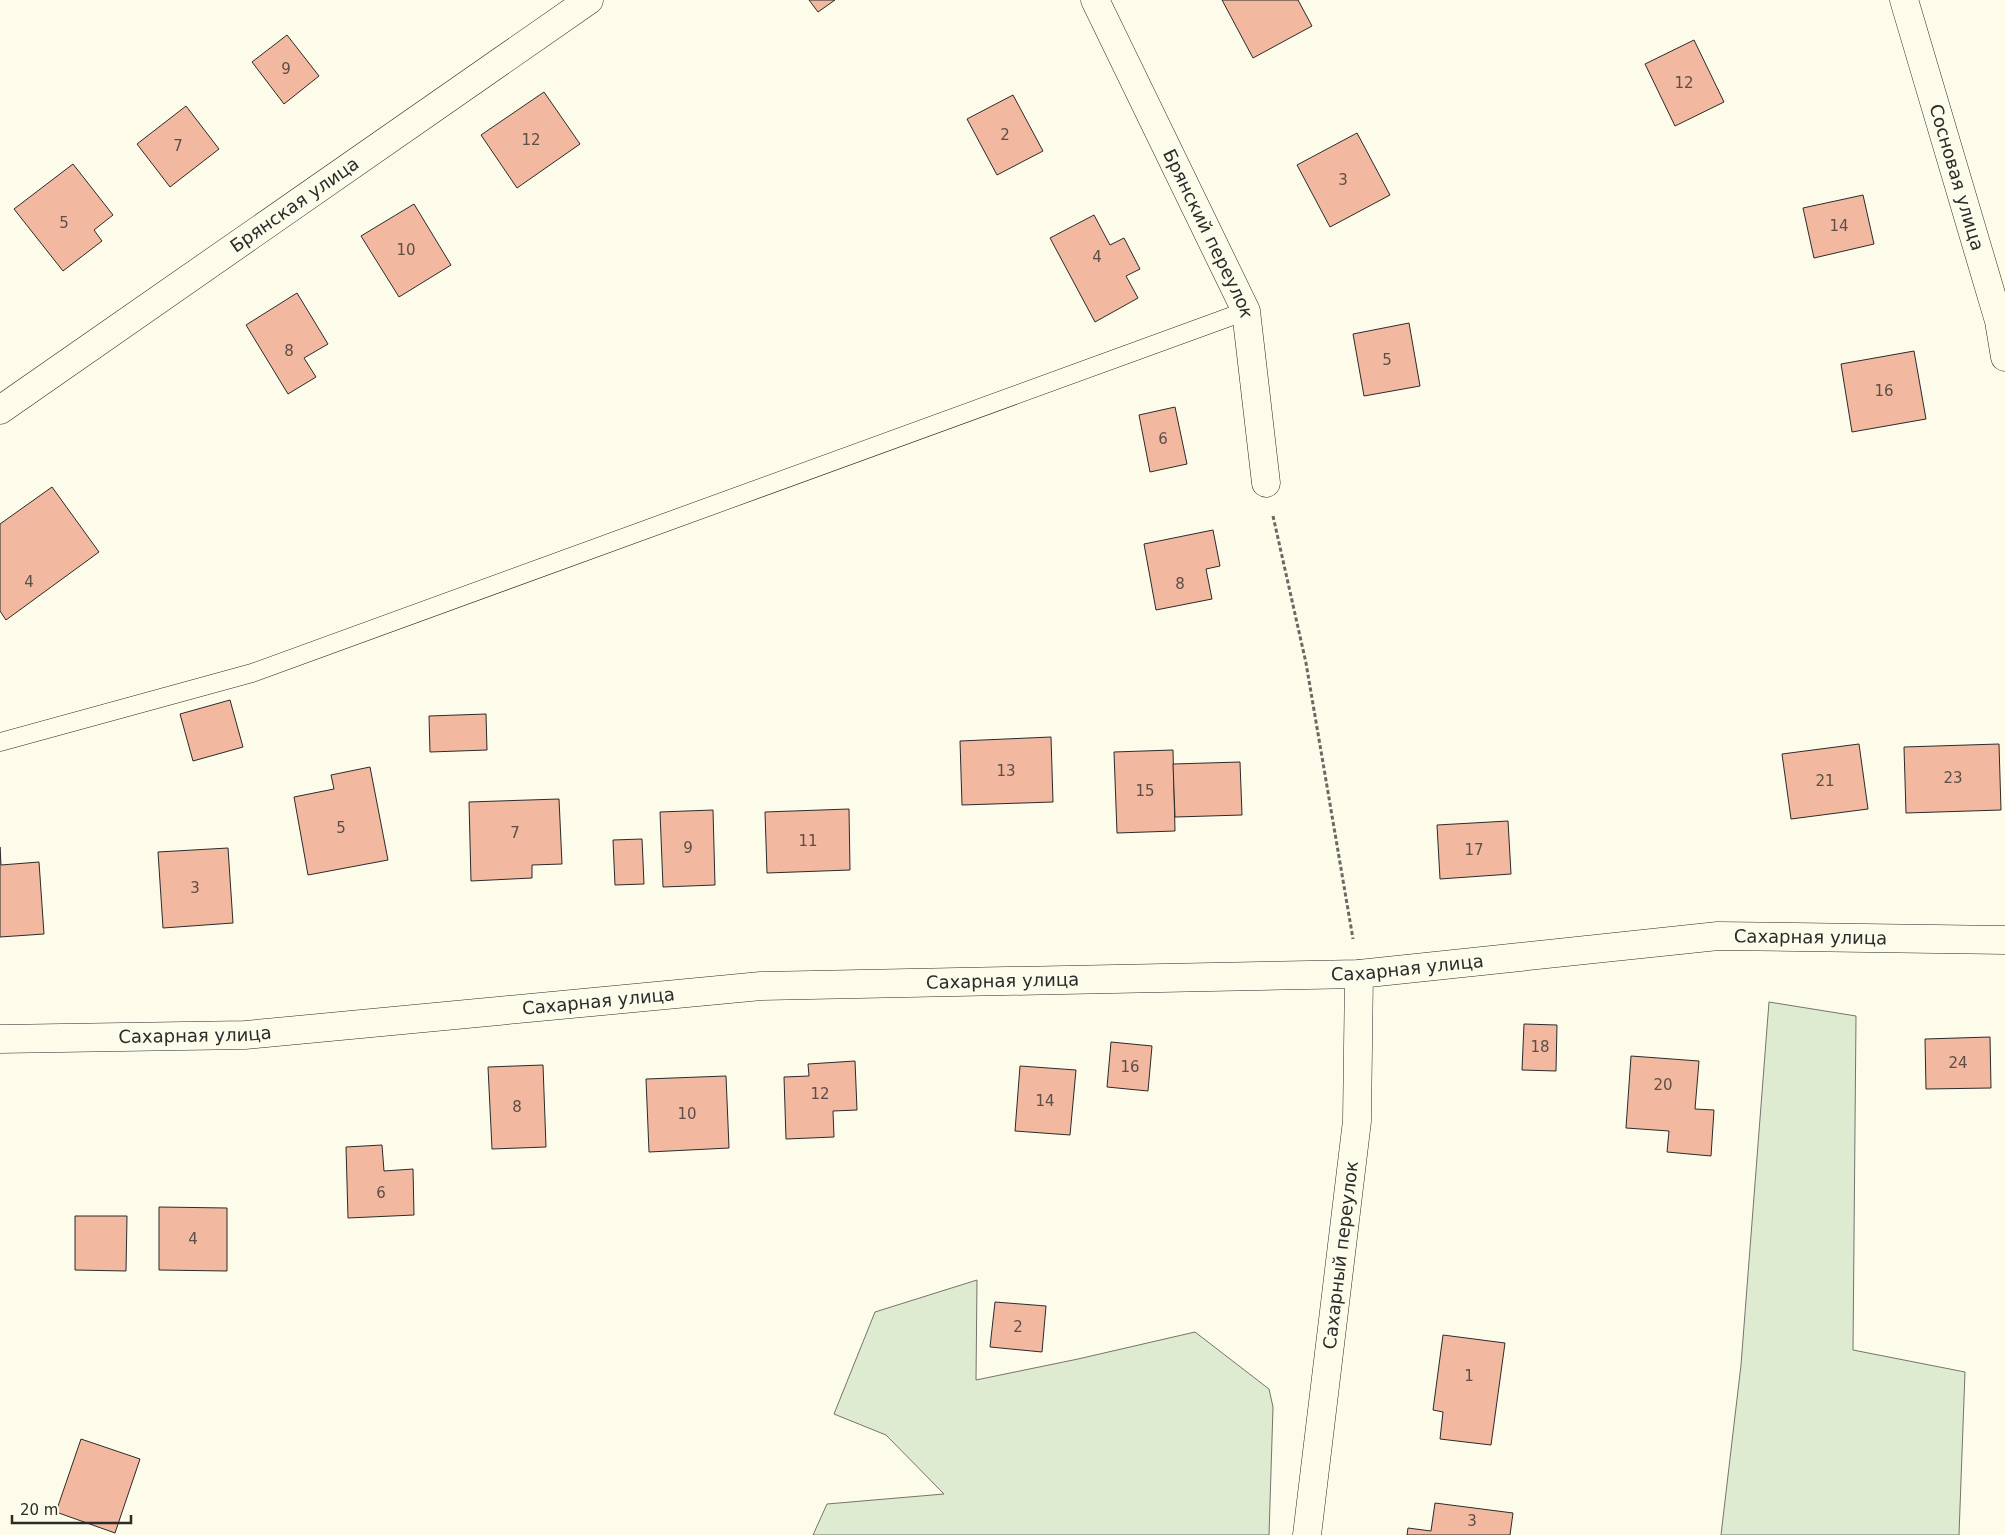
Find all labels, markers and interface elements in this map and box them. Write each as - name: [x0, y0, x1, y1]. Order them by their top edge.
- house number: 9: [281, 60, 291, 78]
- house number: 12: [1674, 74, 1694, 92]
- street label: Сосновая улица: [1925, 102, 1989, 253]
- house number: 2: [1000, 126, 1010, 144]
- house number: 12: [521, 131, 541, 149]
- house number: 7: [173, 137, 183, 155]
- street label: Брянский переулок: [1159, 146, 1258, 319]
- street label: Брянская улица: [226, 152, 363, 257]
- house number: 3: [1338, 171, 1348, 189]
- house number: 5: [59, 214, 69, 232]
- house number: 14: [1829, 217, 1849, 235]
- house number: 10: [396, 241, 416, 259]
- house number: 4: [1092, 248, 1102, 266]
- house number: 8: [284, 342, 294, 360]
- house number: 5: [1382, 351, 1392, 369]
- house number: 16: [1874, 382, 1894, 400]
- house number: 6: [1158, 430, 1168, 448]
- house number: 4: [24, 573, 34, 591]
- house number: 8: [1175, 575, 1185, 593]
- house number: 13: [996, 762, 1016, 780]
- house number: 23: [1943, 769, 1963, 787]
- house number: 21: [1815, 772, 1835, 790]
- house number: 15: [1135, 782, 1155, 800]
- house number: 5: [336, 819, 346, 837]
- house number: 7: [510, 824, 520, 842]
- house number: 11: [798, 832, 818, 850]
- house number: 9: [683, 839, 693, 857]
- house number: 17: [1464, 841, 1484, 859]
- house number: 3: [190, 879, 200, 897]
- street label: Сахарная улица: [1734, 925, 1887, 948]
- street label: Сахарная улица: [1331, 950, 1485, 985]
- street label: Сахарная улица: [926, 969, 1079, 993]
- street label: Сахарная улица: [521, 983, 676, 1019]
- street label: Сахарная улица: [118, 1022, 272, 1047]
- house number: 18: [1530, 1038, 1550, 1056]
- house number: 24: [1948, 1054, 1968, 1072]
- house number: 16: [1120, 1058, 1140, 1076]
- house number: 20: [1653, 1076, 1673, 1094]
- house number: 12: [810, 1085, 830, 1103]
- house number: 14: [1035, 1092, 1055, 1110]
- house number: 8: [512, 1098, 522, 1116]
- house number: 10: [677, 1105, 697, 1123]
- street label: Сахарный переулок: [1319, 1159, 1362, 1350]
- house number: 6: [376, 1184, 386, 1202]
- house number: 4: [188, 1230, 198, 1248]
- house number: 2: [1013, 1318, 1023, 1336]
- house number: 1: [1464, 1367, 1474, 1385]
- scale bar: [12, 1492, 131, 1524]
- text: 20 m: [20, 1501, 58, 1519]
- house number: 3: [1467, 1512, 1477, 1530]

